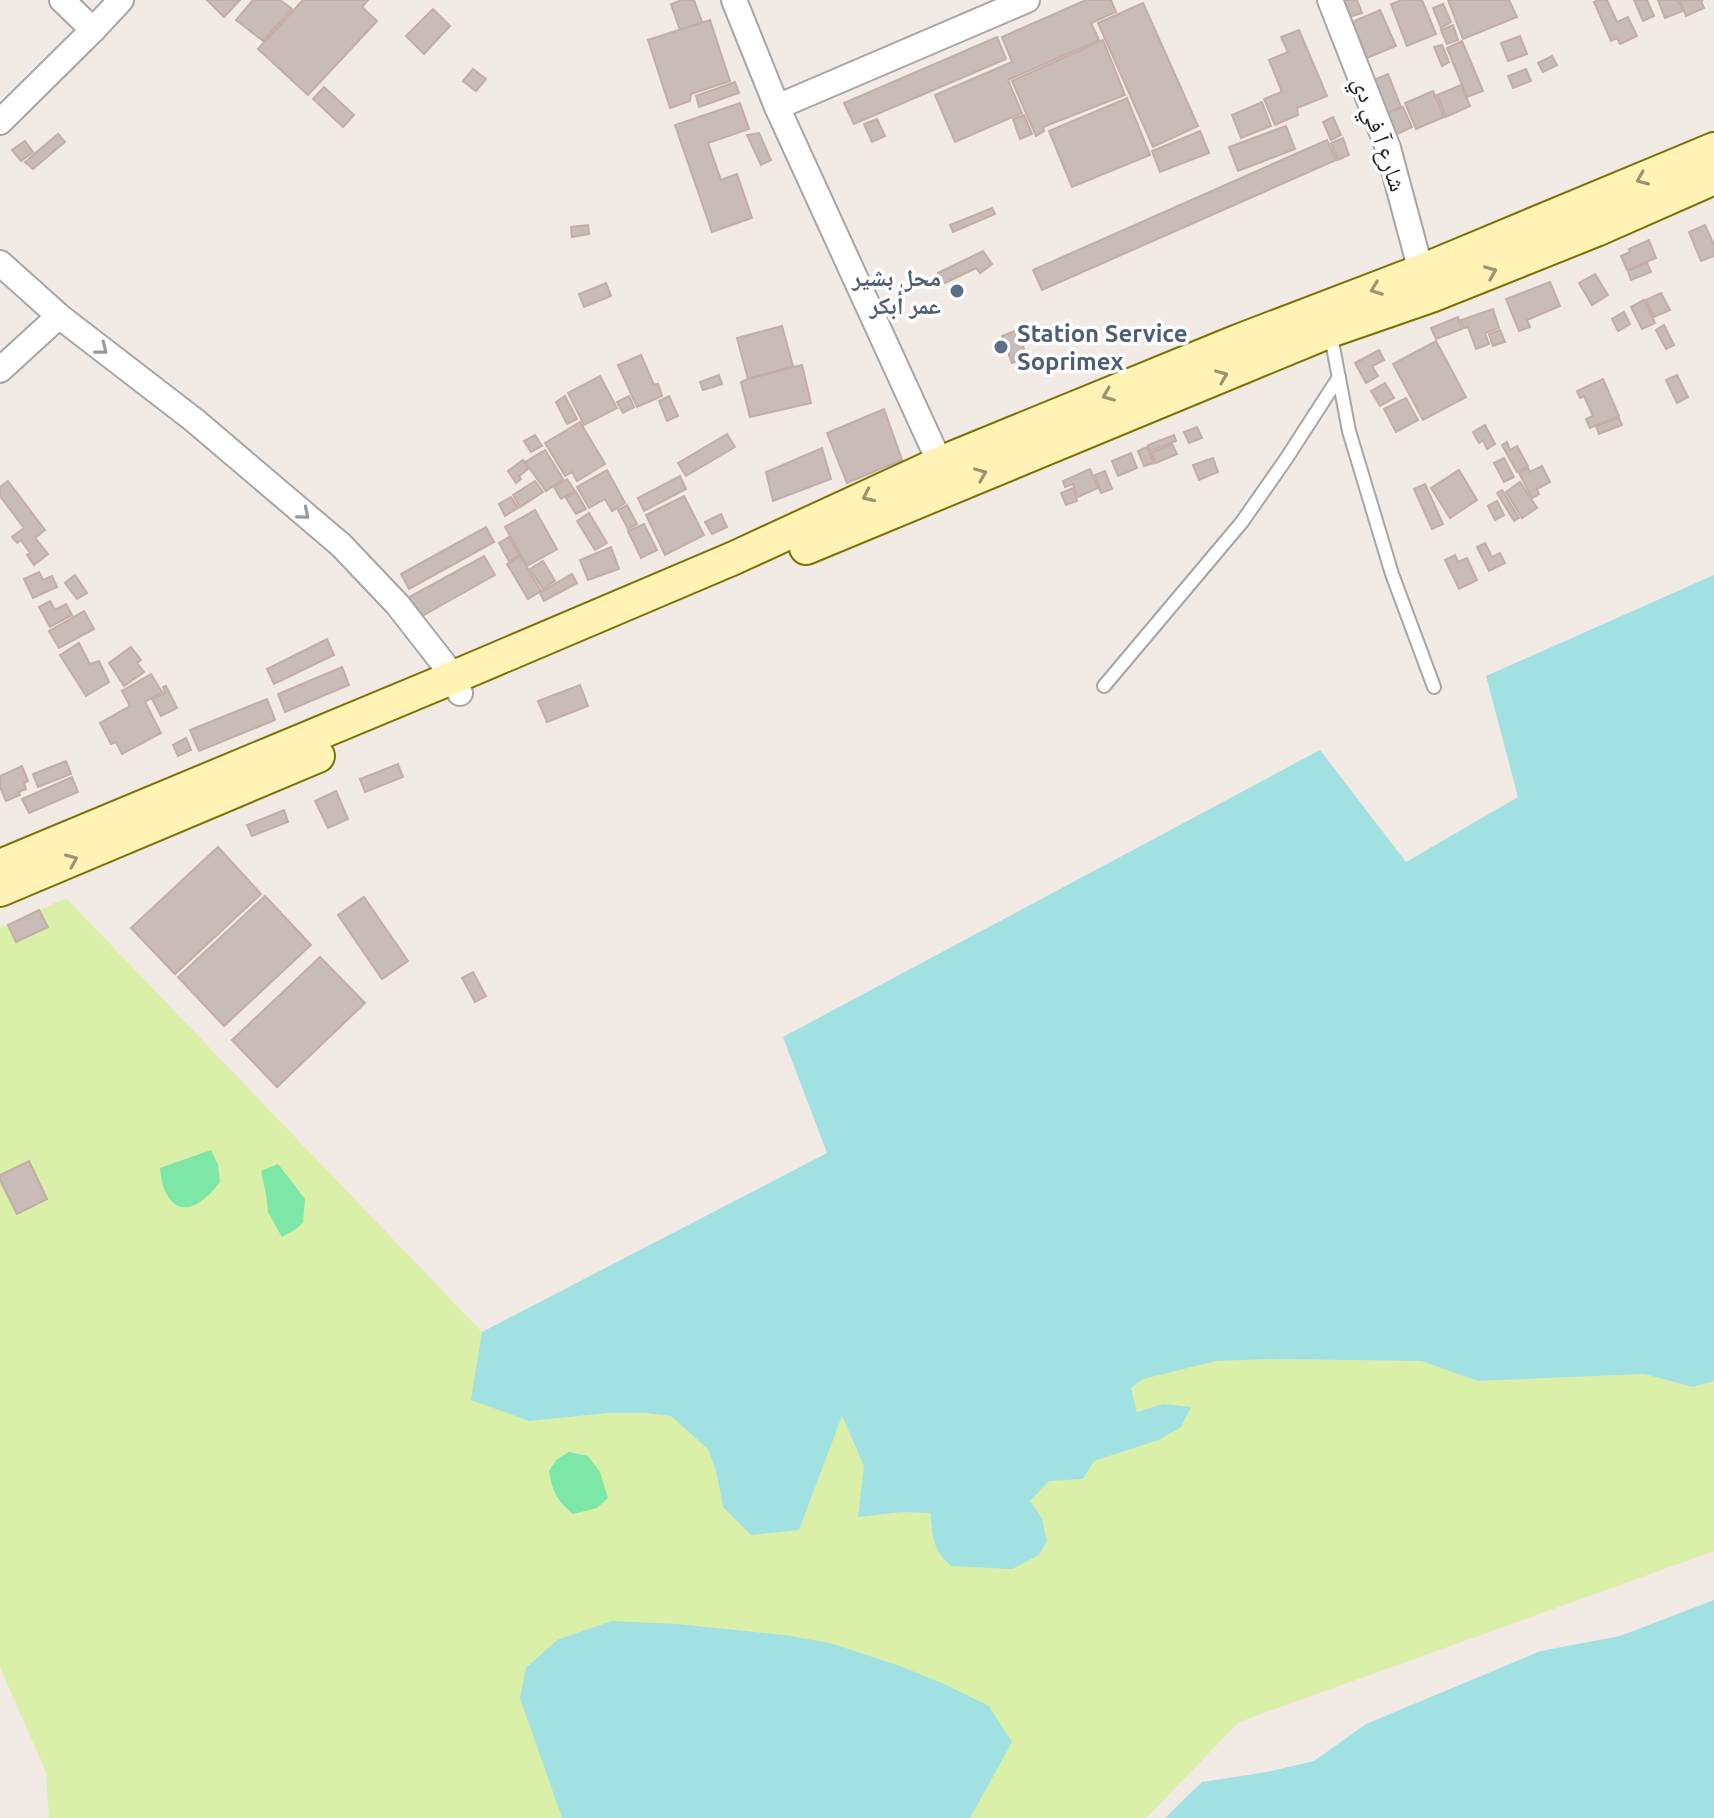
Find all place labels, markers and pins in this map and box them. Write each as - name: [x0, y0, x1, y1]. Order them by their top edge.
- place label: محل بشير عمر أبكر: [851, 264, 941, 319]
- marker: محل بشير عمر أبكر: [948, 282, 966, 300]
- place label: Station Service Soprimex: [1017, 320, 1188, 375]
- marker: Station Service Soprimex: [992, 338, 1010, 356]

